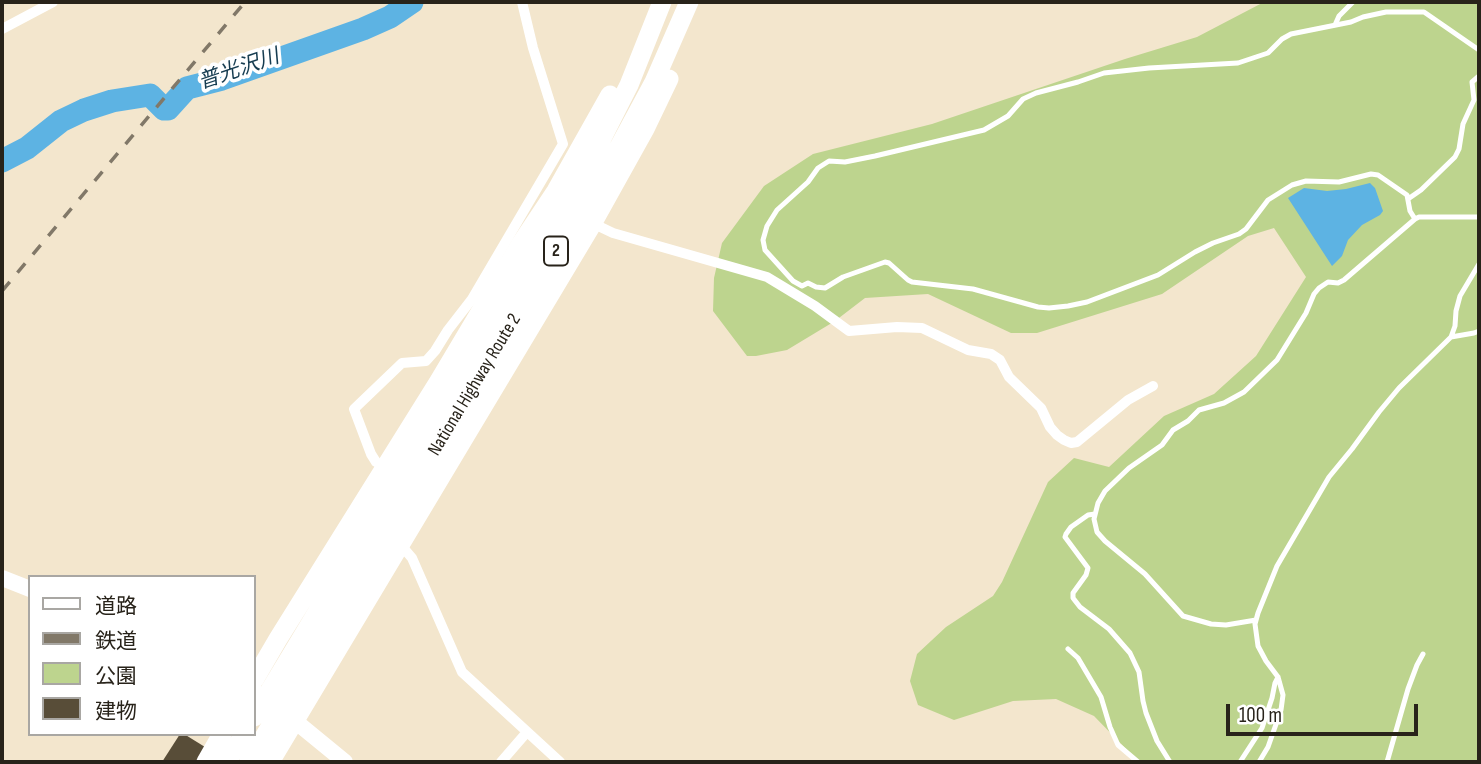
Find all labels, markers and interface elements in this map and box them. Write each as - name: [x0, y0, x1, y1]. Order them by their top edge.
- water label: 普光沢川: [195, 44, 283, 96]
- road number: 2: [544, 236, 568, 265]
- street label: National Highway Route 2: [424, 310, 526, 460]
- legend: [28, 575, 256, 736]
- text: 道路: [95, 594, 137, 619]
- text: 鉄道: [95, 629, 137, 654]
- text: 公園: [95, 664, 137, 689]
- scale bar: [1229, 690, 1422, 734]
- text: 建物: [95, 699, 137, 724]
- text: 100 m: [1239, 703, 1282, 728]

